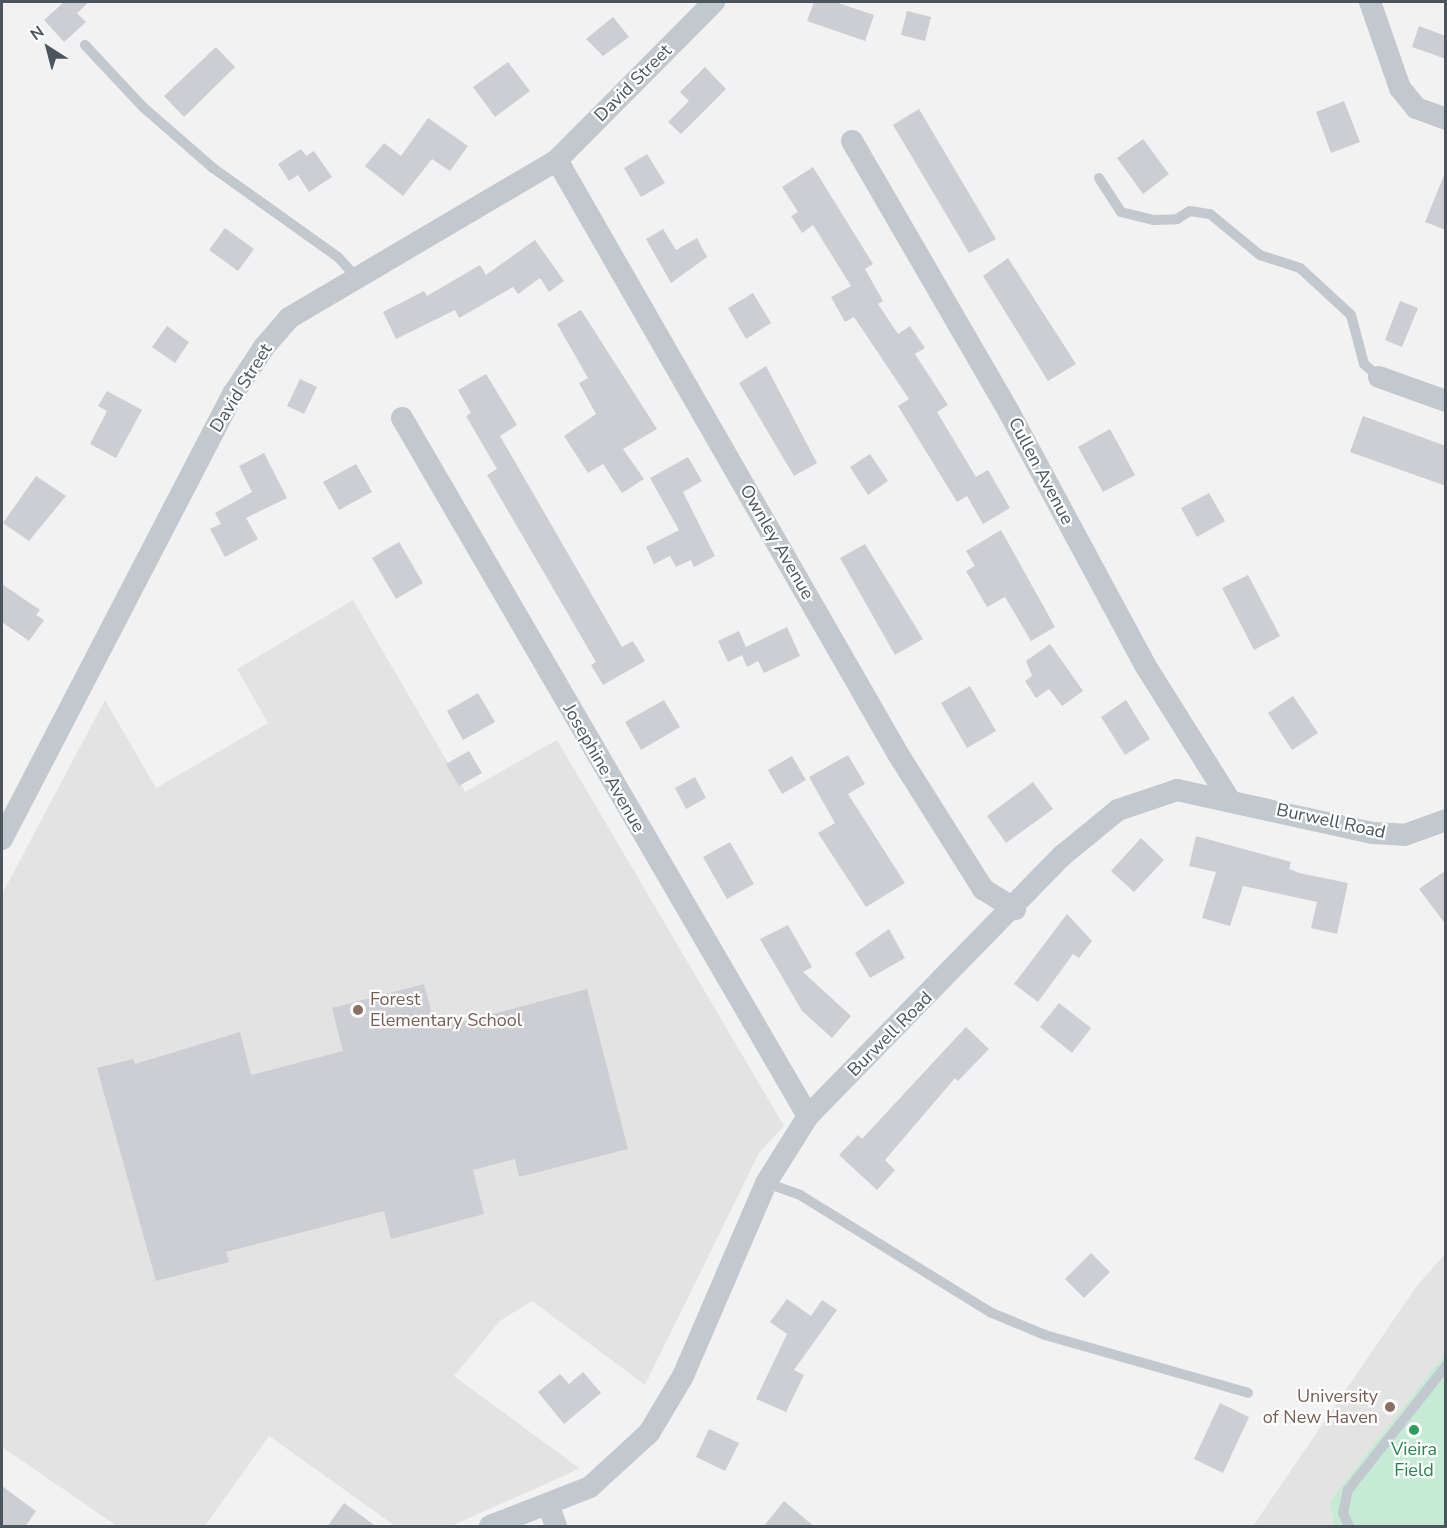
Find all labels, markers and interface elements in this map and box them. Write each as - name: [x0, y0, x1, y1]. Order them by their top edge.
- north arrow: [18, 18, 78, 78]
- text: N: [26, 21, 49, 46]
- street label: David Street: [590, 40, 676, 126]
- street label: David Street: [205, 340, 277, 436]
- street label: Cullen Avenue: [1004, 414, 1078, 528]
- street label: Ownley Avenue: [735, 481, 819, 603]
- street label: Josephine Avenue: [558, 700, 650, 836]
- street label: Burwell Road: [1274, 799, 1388, 843]
- street label: Burwell Road: [843, 987, 937, 1081]
- place label: Forest Elementary School: [370, 989, 522, 1032]
- marker: Forest Elementary School: [351, 1003, 365, 1017]
- place label: University of New Haven: [1263, 1386, 1378, 1428]
- marker: University of New Haven: [1383, 1400, 1397, 1414]
- marker: Vieira Field: [1407, 1423, 1421, 1437]
- place label: Vieira Field: [1391, 1439, 1437, 1482]

